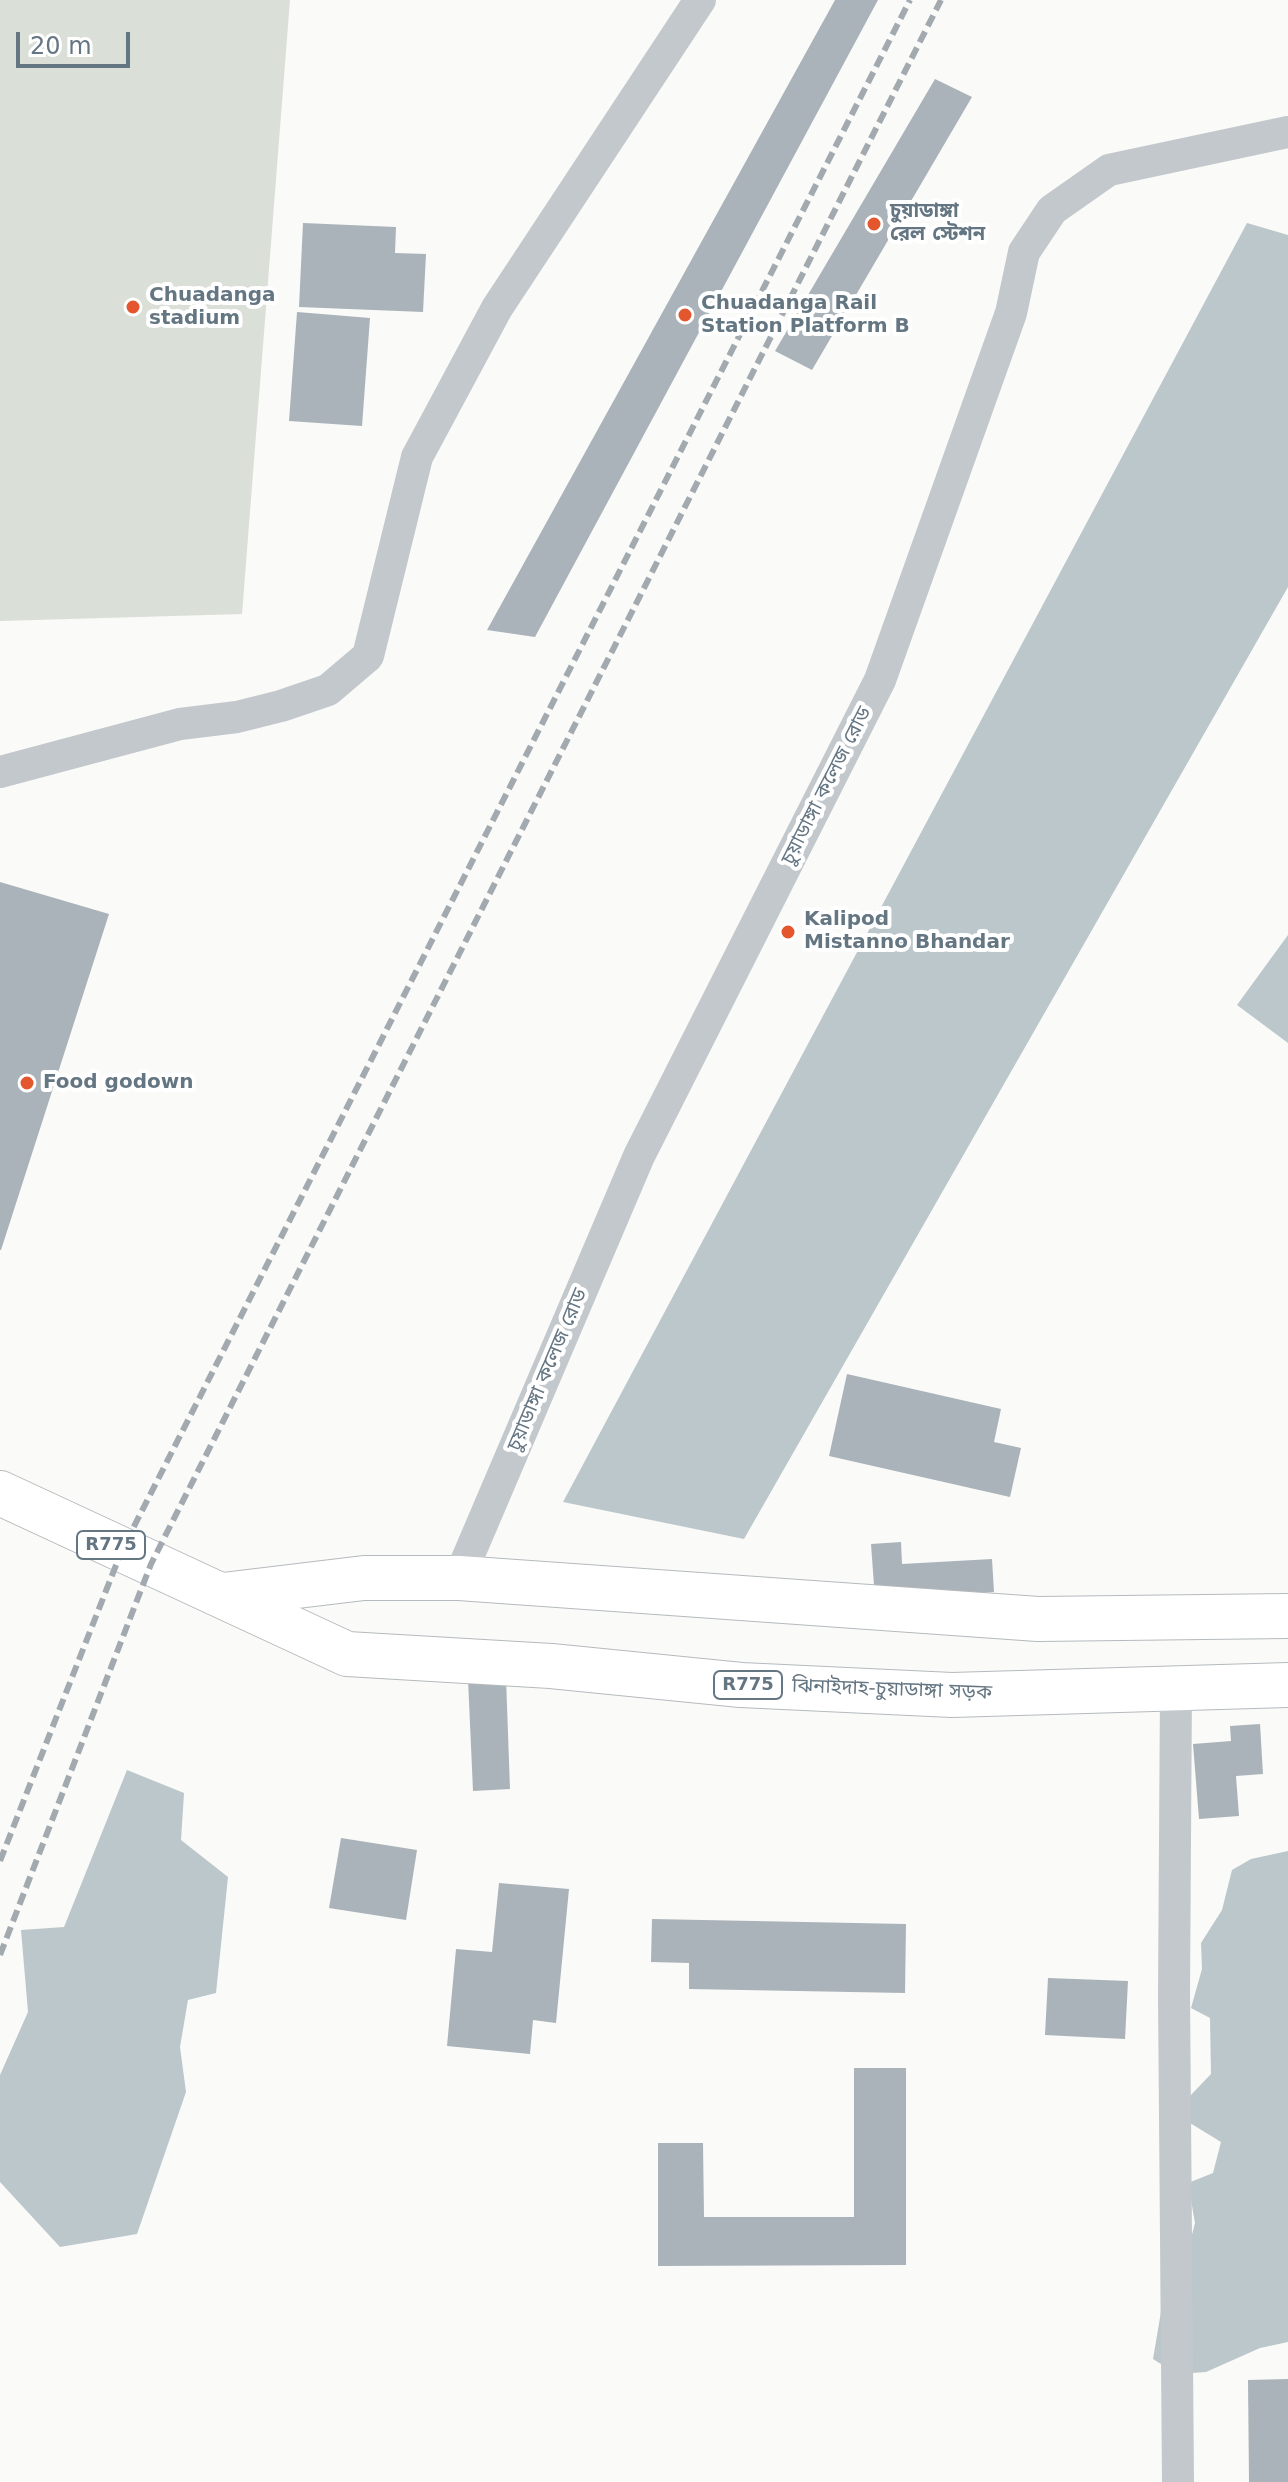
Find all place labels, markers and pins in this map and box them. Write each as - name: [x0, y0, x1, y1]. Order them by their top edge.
- place label: চুয়াডাঙ্গা রেল স্টেশন: [890, 200, 985, 247]
- marker: চুয়াডাঙ্গা রেল স্টেশন: [865, 215, 883, 233]
- place label: Chuadanga stadium: [149, 284, 276, 331]
- place label: Chuadanga Rail Station Platform B: [701, 292, 910, 339]
- marker: Chuadanga stadium: [124, 298, 142, 316]
- marker: Chuadanga Rail Station Platform B: [676, 306, 694, 324]
- place label: Kalipod Mistanno Bhandar: [804, 908, 1010, 955]
- marker: Kalipod Mistanno Bhandar: [779, 923, 797, 941]
- place label: Food godown: [43, 1071, 193, 1095]
- marker: Food godown: [18, 1074, 36, 1092]

